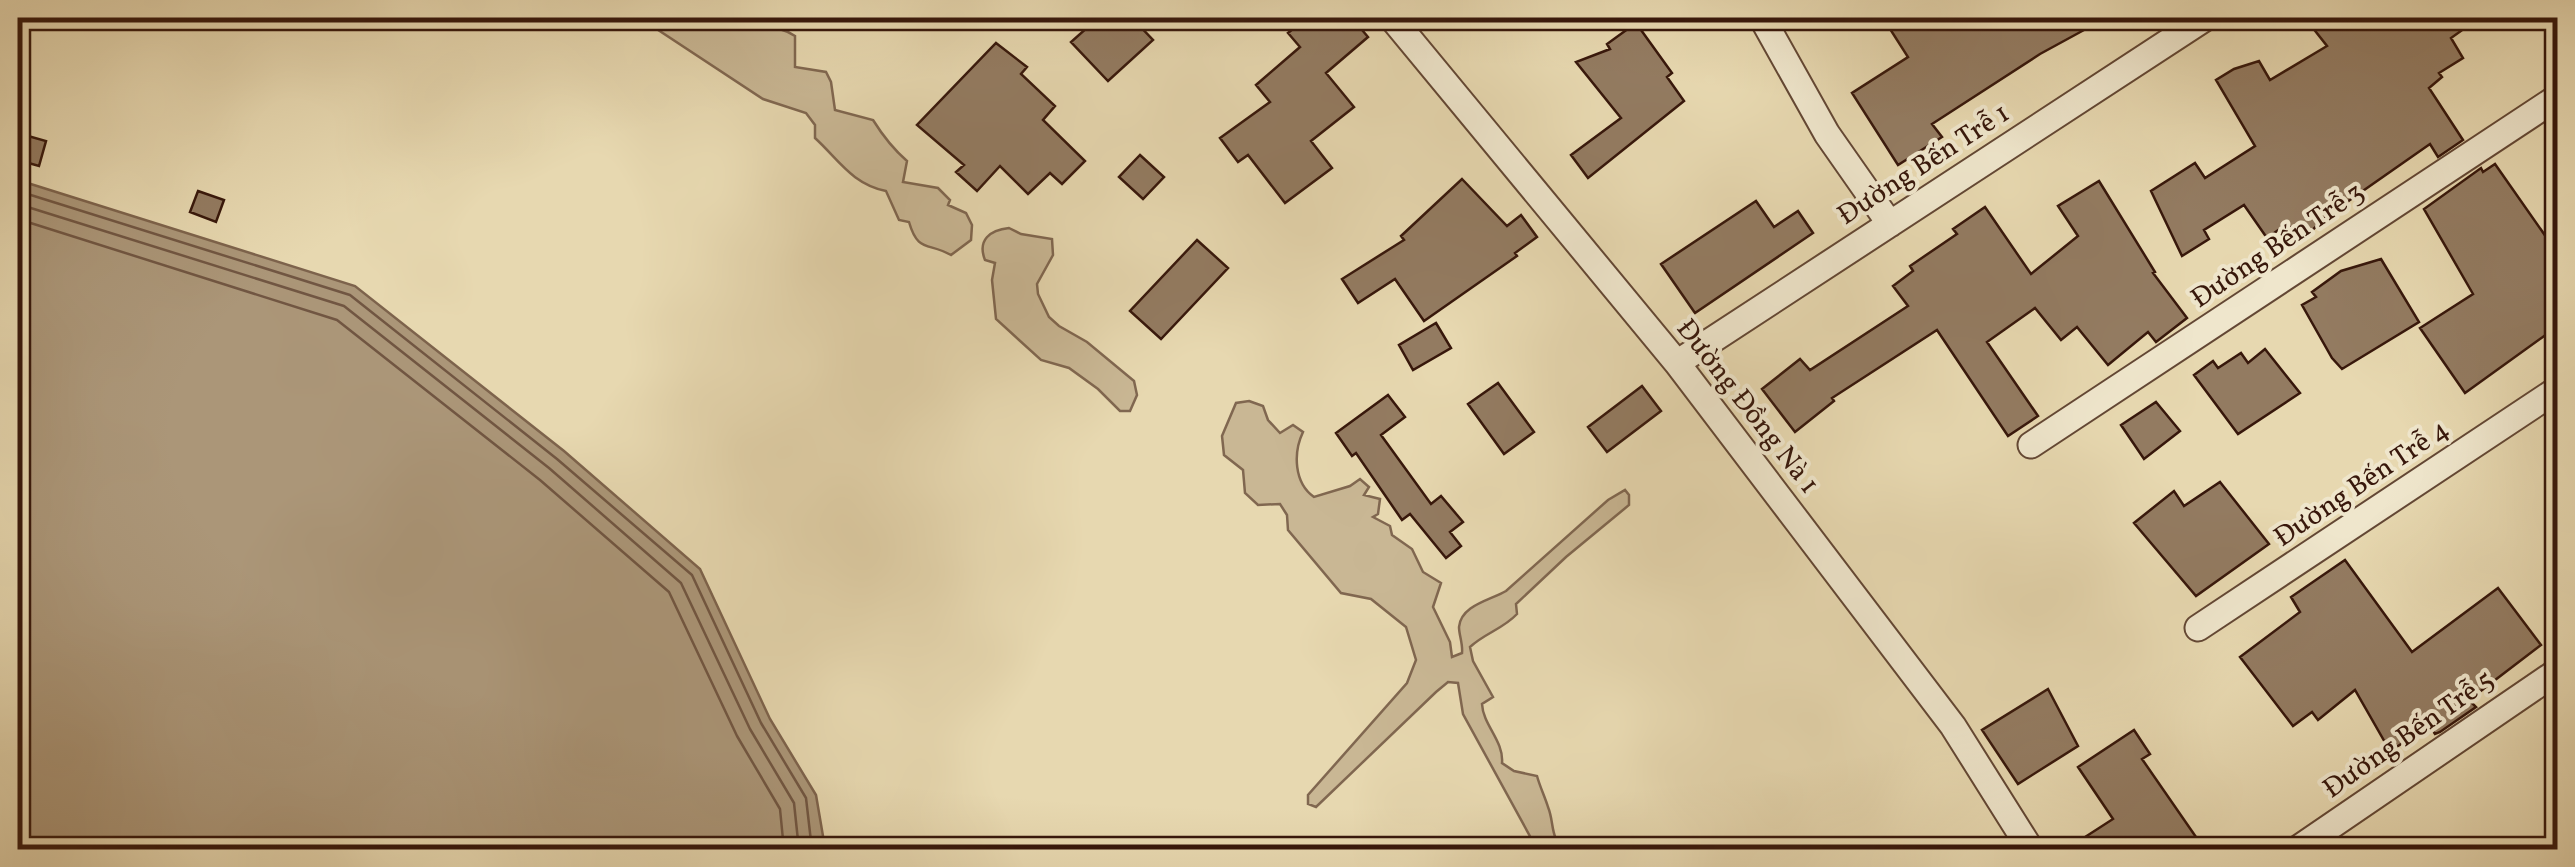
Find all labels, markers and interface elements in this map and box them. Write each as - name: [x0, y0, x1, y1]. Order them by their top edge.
- street label: Đường Bến Trễ 1: [1830, 95, 2018, 235]
- street label: Đường Bến Trễ 3: [2184, 173, 2372, 319]
- street label: Đường Đồng Nà 1: [1666, 311, 1828, 503]
- street label: Đường Bến Trễ 4: [2267, 411, 2457, 557]
- street label: Đường Bến Trễ 5: [2316, 661, 2502, 809]

